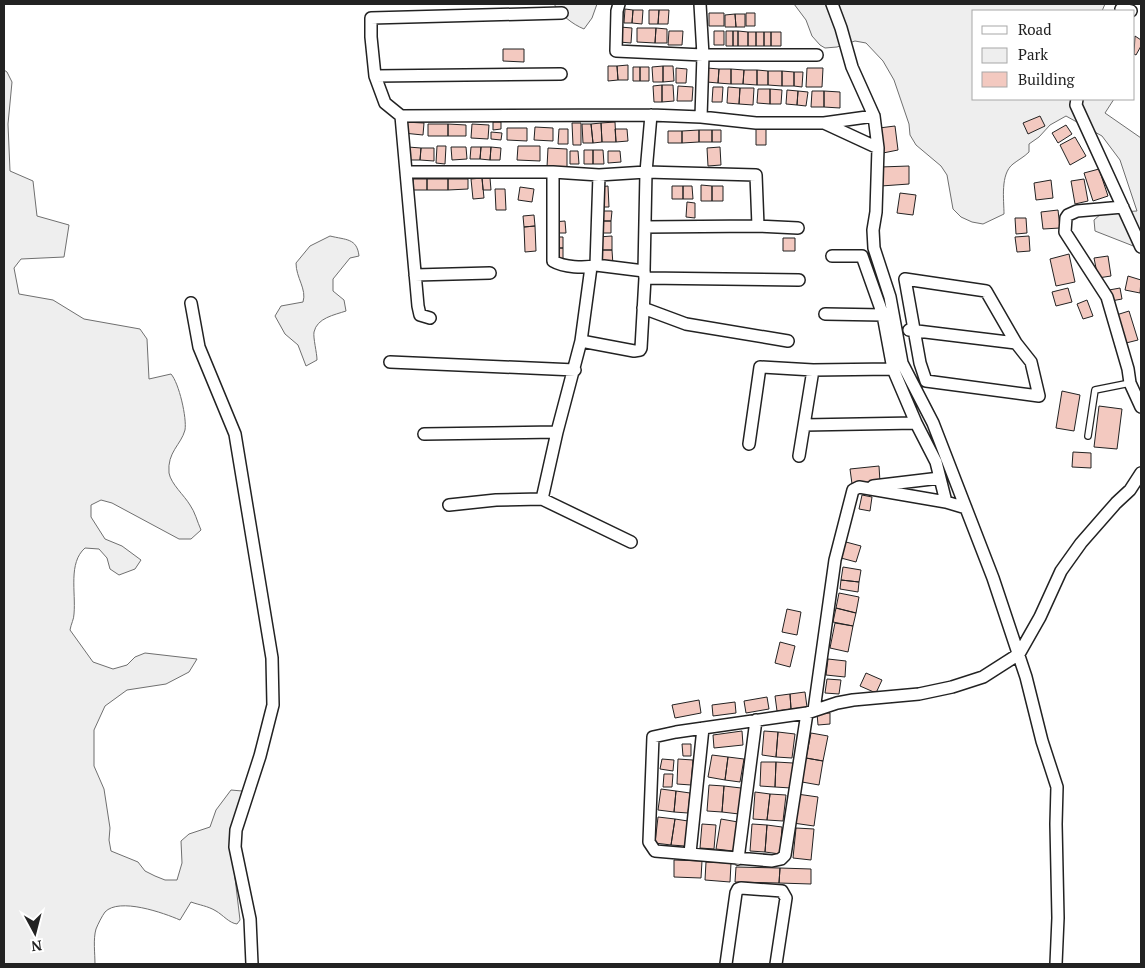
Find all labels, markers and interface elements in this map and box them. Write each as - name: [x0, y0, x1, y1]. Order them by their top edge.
- legend: [972, 10, 1135, 100]
- text: Road: [1018, 19, 1051, 39]
- text: Park: [1018, 44, 1048, 64]
- text: Building: [1018, 69, 1076, 89]
- north arrow: [10, 908, 60, 958]
- text: N: [30, 936, 43, 957]

